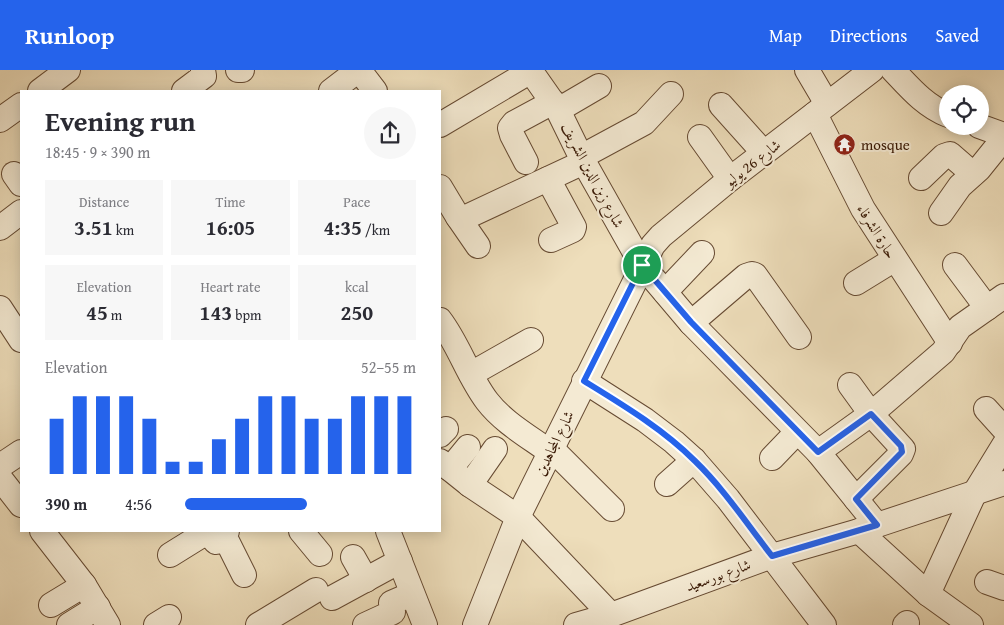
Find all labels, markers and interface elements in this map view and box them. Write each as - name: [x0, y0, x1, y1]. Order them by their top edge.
- text: Runloop: [25, 18, 114, 53]
- text: Map: [769, 22, 802, 49]
- text: Directions: [830, 22, 907, 49]
- text: Saved: [935, 22, 979, 49]
- map controls: [939, 85, 989, 135]
- button: locate: [939, 85, 989, 135]
- text: Evening run: [45, 100, 196, 141]
- button: share: [364, 107, 416, 159]
- street label: شارع زين الدين الشريف: [554, 119, 630, 233]
- temple icon: mosque: [833, 132, 857, 156]
- street label: شارع 26 يوليو: [718, 134, 787, 195]
- place label: mosque: [861, 134, 910, 155]
- text: 18:45 · 9 × 390 m: [45, 140, 150, 164]
- text: Distance: [79, 192, 129, 212]
- text: Time: [216, 192, 245, 212]
- text: Pace: [343, 192, 370, 212]
- street label: حارة الشرفاء: [852, 200, 902, 262]
- text: 3.51: [74, 212, 113, 243]
- text: 16:05: [206, 212, 255, 243]
- text: 4:35: [323, 212, 362, 243]
- text: km: [113, 220, 134, 240]
- text: /km: [362, 220, 390, 240]
- pin: [621, 244, 663, 286]
- icon: arrive: [628, 251, 656, 279]
- text: Elevation: [77, 277, 132, 297]
- text: Heart rate: [200, 277, 261, 297]
- text: kcal: [345, 277, 369, 297]
- text: 45: [86, 297, 108, 328]
- text: 143: [200, 297, 232, 328]
- text: 250: [341, 297, 373, 328]
- text: m: [108, 305, 122, 325]
- text: bpm: [232, 305, 261, 325]
- text: Elevation: [45, 355, 108, 379]
- text: 52–55 m: [361, 355, 416, 379]
- street label: شارع المجاهدين: [529, 407, 581, 480]
- text: 390 m: [45, 492, 87, 516]
- text: 4:56: [125, 492, 152, 516]
- street label: شارع بورسعيد: [682, 553, 755, 599]

